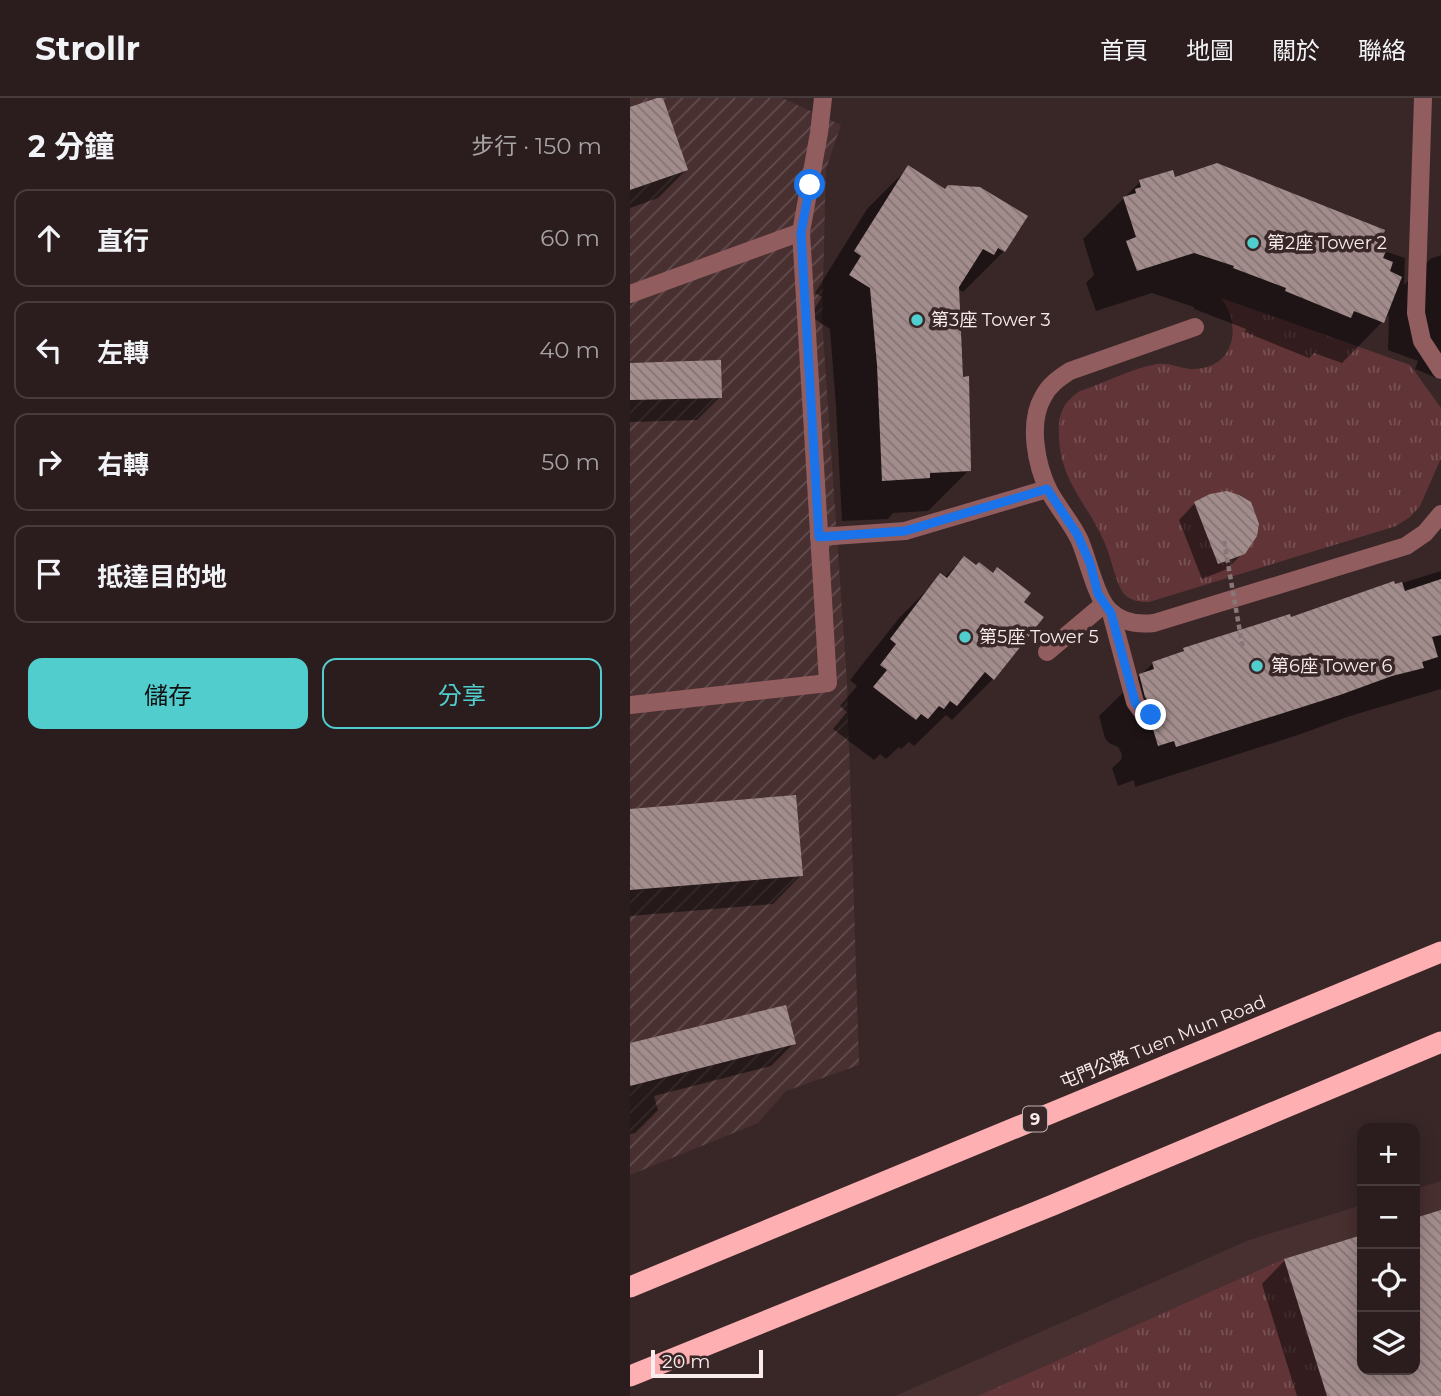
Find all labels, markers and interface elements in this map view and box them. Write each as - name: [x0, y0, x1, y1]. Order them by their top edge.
- text: Strollr: [35, 28, 140, 68]
- text: 首頁: [1100, 36, 1148, 65]
- text: 地圖: [1186, 36, 1234, 65]
- text: 關於: [1272, 36, 1320, 65]
- text: 聯絡: [1358, 36, 1406, 65]
- text: 2 分鐘: [28, 128, 114, 165]
- text: 步行 · 150 m: [471, 132, 602, 160]
- route start: [794, 169, 825, 200]
- icon: ahead: [30, 219, 68, 257]
- text: 60 m: [540, 224, 600, 252]
- text: 直行: [97, 225, 149, 257]
- place label: 第2座 Tower 2: [1267, 232, 1387, 254]
- marker: 第2座 Tower 2: [1245, 235, 1261, 251]
- place label: 第3座 Tower 3: [931, 309, 1051, 331]
- marker: 第3座 Tower 3: [909, 312, 925, 328]
- icon: left: [30, 331, 68, 369]
- text: 40 m: [539, 336, 600, 364]
- text: 左轉: [97, 337, 149, 369]
- icon: right: [30, 443, 68, 481]
- text: 50 m: [541, 448, 600, 476]
- text: 右轉: [97, 449, 149, 481]
- icon: arrive: [30, 555, 68, 593]
- text: 抵達目的地: [97, 561, 227, 593]
- place label: 第5座 Tower 5: [979, 626, 1099, 648]
- marker: 第5座 Tower 5: [957, 629, 973, 645]
- place label: 第6座 Tower 6: [1271, 655, 1392, 677]
- button: 儲存: [28, 658, 308, 729]
- button: 分享: [322, 658, 602, 729]
- marker: 第6座 Tower 6: [1249, 658, 1265, 674]
- route end: [1135, 699, 1166, 730]
- street label: 屯門公路 Tuen Mun Road: [1057, 991, 1269, 1093]
- road number: 9: [1023, 1107, 1047, 1132]
- map controls: [1357, 1123, 1420, 1375]
- button: +: [1357, 1123, 1420, 1186]
- button: −: [1357, 1186, 1420, 1249]
- button: locate: [1357, 1249, 1420, 1312]
- button: layers: [1357, 1312, 1420, 1375]
- scale bar: [651, 1347, 763, 1379]
- text: 20 m: [662, 1350, 710, 1373]

